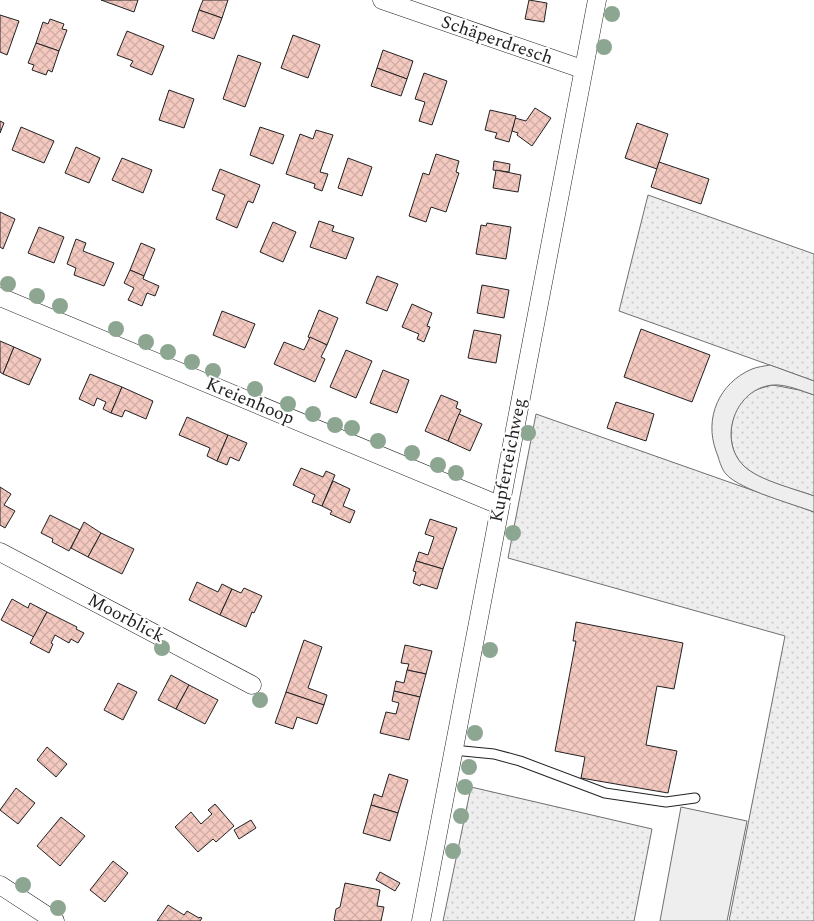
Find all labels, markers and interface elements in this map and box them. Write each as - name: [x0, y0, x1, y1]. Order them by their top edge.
- street label: Schäperdresch: [437, 8, 557, 72]
- street label: Kreienhoop: [202, 370, 298, 432]
- street label: Kupferteichweg: [483, 395, 533, 525]
- street label: Moorblick: [83, 586, 169, 650]

